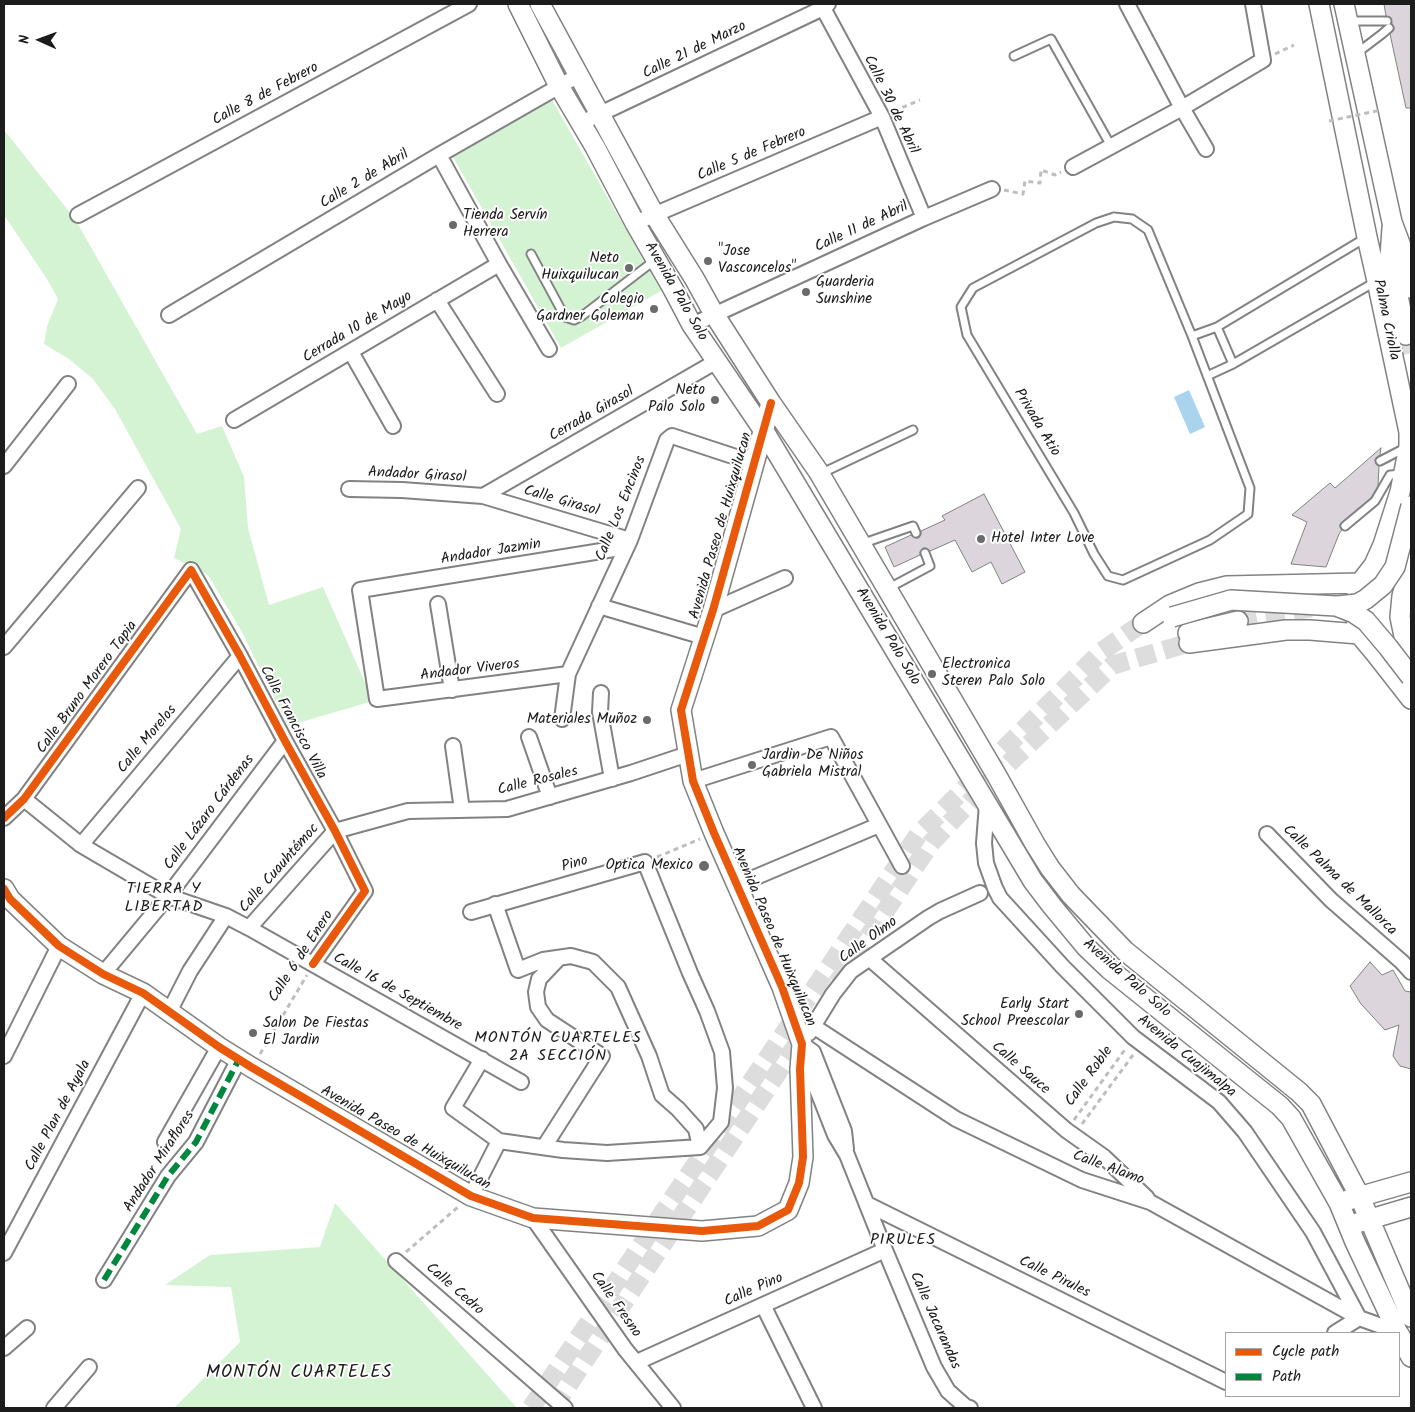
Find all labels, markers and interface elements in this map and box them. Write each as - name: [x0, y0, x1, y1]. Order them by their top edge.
- north arrow: [15, 15, 65, 65]
- street label: Calle 21 de Marzo: [640, 18, 750, 84]
- text: N: [14, 35, 36, 44]
- street label: Calle 30 de Abril: [858, 53, 922, 157]
- street label: Calle 8 de Febrero: [210, 60, 322, 130]
- street label: Calle 5 de Febrero: [695, 124, 809, 186]
- street label: Calle 2 de Abril: [317, 146, 413, 214]
- street label: Calle 11 de Abril: [812, 198, 912, 258]
- place label: Tienda Servín Herrera: [463, 207, 547, 242]
- marker: Tienda Servín Herrera: [447, 219, 459, 231]
- street label: Avenida Palo Solo: [639, 239, 711, 345]
- place label: "Jose Vasconcelos": [718, 243, 796, 278]
- place label: Neto Huixquilucan: [541, 250, 619, 285]
- marker: "Jose Vasconcelos": [702, 255, 714, 267]
- marker: Neto Huixquilucan: [623, 262, 635, 274]
- place label: Guarderia Sunshine: [816, 274, 874, 309]
- street label: Palma Criolla: [1368, 278, 1402, 362]
- marker: Guarderia Sunshine: [800, 286, 812, 298]
- street label: Cerrada 10 de Mayo: [300, 288, 416, 368]
- place label: Colegio Gardner Goleman: [536, 291, 644, 326]
- marker: Colegio Gardner Goleman: [648, 303, 660, 315]
- place label: Neto Palo Solo: [648, 382, 705, 417]
- street label: Cerrada Girasol: [546, 383, 638, 447]
- street label: Privada Atio: [1009, 386, 1063, 460]
- marker: Neto Palo Solo: [709, 394, 721, 406]
- street label: Avenida Paseo de Huixquilucan: [687, 431, 757, 621]
- street label: Calle Los Encinos: [593, 454, 651, 564]
- street label: Andador Girasol: [367, 464, 467, 488]
- street label: Calle Girasol: [521, 483, 601, 521]
- place label: Hotel Inter Love: [991, 530, 1094, 548]
- marker: Hotel Inter Love: [975, 533, 987, 545]
- street label: Andador Jazmin: [440, 536, 542, 570]
- street label: Avenida Palo Solo: [851, 585, 923, 689]
- street label: Calle Bruno Morero Tapia: [34, 618, 142, 758]
- street label: Andador Viveros: [419, 656, 521, 686]
- place label: Electronica Steren Palo Solo: [942, 656, 1045, 691]
- street label: Calle Francisco Villa: [254, 663, 330, 783]
- marker: Electronica Steren Palo Solo: [926, 668, 938, 680]
- street label: Calle Morelos: [114, 702, 182, 778]
- place label: Materiales Muñoz: [527, 711, 637, 729]
- marker: Materiales Muñoz: [641, 714, 653, 726]
- place label: Jardin De Niños Gabriela Mistral: [762, 747, 863, 782]
- street label: Calle Lázaro Cárdenas: [161, 752, 259, 874]
- marker: Jardin De Niños Gabriela Mistral: [746, 759, 758, 771]
- street label: Calle Rosales: [496, 763, 580, 801]
- street label: Calle Cuauhtémoc: [236, 821, 324, 917]
- street label: Calle Palma de Mallorca: [1278, 822, 1400, 940]
- street label: Avenida Paseo de Huixquilucan: [727, 844, 819, 1030]
- street label: Pino: [560, 853, 590, 877]
- place label: Optica Mexico: [606, 857, 693, 875]
- marker: Optica Mexico: [697, 859, 711, 873]
- district label: TIERRA Y LIBERTAD: [123, 880, 205, 918]
- street label: Calle 6 de Enero: [266, 908, 338, 1006]
- street label: Calle Olmo: [836, 914, 902, 968]
- street label: Avenida Palo Solo: [1078, 936, 1174, 1022]
- street label: Calle 16 de Septiembre: [329, 950, 465, 1036]
- place label: Early Start School Preescolar: [961, 996, 1069, 1031]
- marker: Early Start School Preescolar: [1073, 1008, 1085, 1020]
- street label: Avenida Cuajimalpa: [1133, 1012, 1239, 1102]
- place label: Salon De Fiestas El Jardin: [263, 1015, 369, 1050]
- marker: Salon De Fiestas El Jardin: [247, 1027, 259, 1039]
- district label: MONTÓN CUARTELES 2A SECCIÓN: [472, 1029, 644, 1067]
- street label: Calle Sauce: [987, 1039, 1053, 1099]
- street label: Calle Roble: [1062, 1043, 1118, 1111]
- street label: Calle Plan de Ayala: [22, 1057, 96, 1175]
- street label: Avenida Paseo de Huixquilucan: [317, 1083, 493, 1195]
- street label: Andador Miraflores: [120, 1108, 200, 1216]
- street label: Calle Alamo: [1070, 1148, 1146, 1190]
- district label: PIRULES: [869, 1231, 937, 1251]
- street label: Calle Pirules: [1016, 1253, 1092, 1303]
- street label: Calle Cedro: [421, 1260, 487, 1320]
- street label: Calle Fresno: [586, 1268, 644, 1342]
- street label: Calle Jacarandas: [904, 1269, 964, 1373]
- street label: Calle Pino: [722, 1270, 786, 1312]
- legend: [1225, 1332, 1400, 1397]
- text: Cycle path: [1272, 1340, 1339, 1364]
- district label: MONTÓN CUARTELES: [204, 1363, 394, 1385]
- text: Path: [1272, 1365, 1301, 1389]

